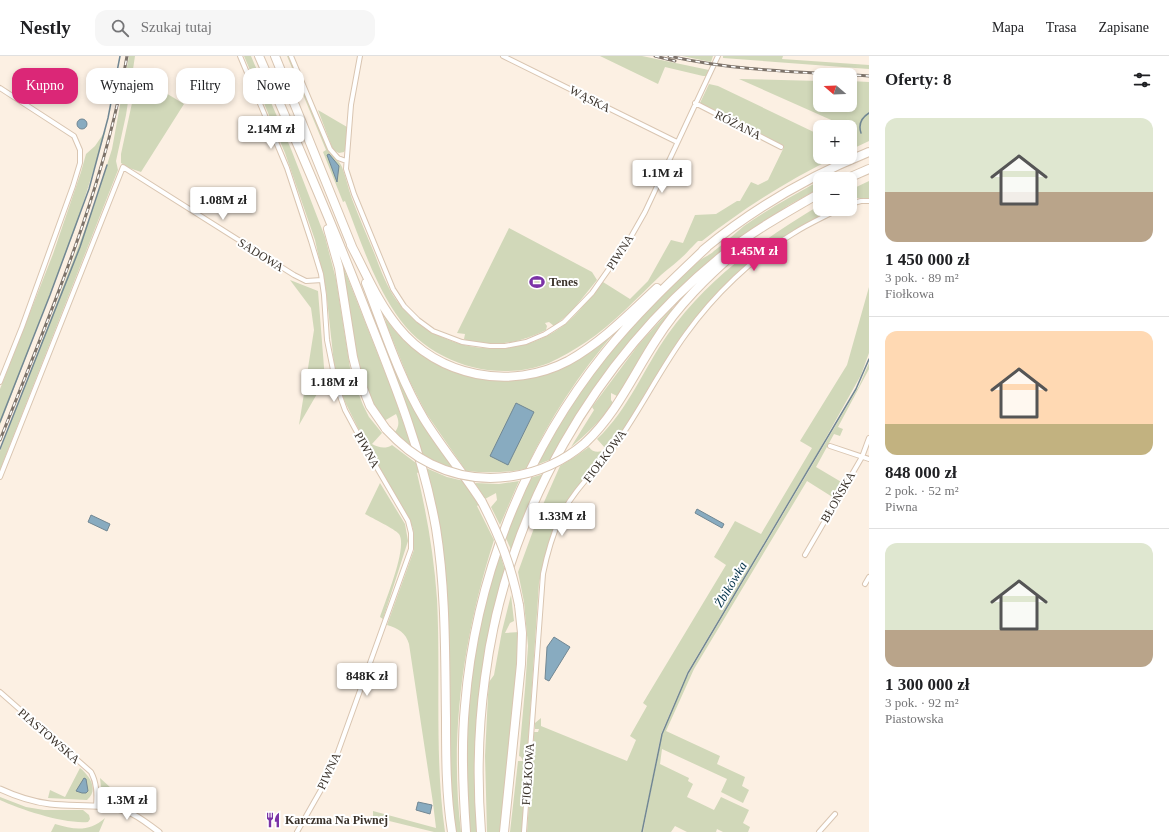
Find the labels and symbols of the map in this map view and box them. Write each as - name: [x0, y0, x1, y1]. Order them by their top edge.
- north arrow: [813, 68, 857, 112]
- street label: WĄSKA: [567, 83, 613, 115]
- street label: RÓŻANA: [713, 107, 764, 143]
- pin: 2.14M zł: [230, 116, 312, 150]
- pin: 1.1M zł: [625, 160, 699, 194]
- pin: 1.08M zł: [182, 187, 264, 221]
- street label: PIWNA: [603, 231, 637, 272]
- street label: SADOWA: [236, 235, 287, 275]
- pin: 1.45M zł: [713, 238, 795, 272]
- sports icon: Tenes: [528, 273, 546, 291]
- place label: Tenes: [549, 275, 578, 289]
- pin: 1.18M zł: [293, 369, 375, 403]
- street label: FIOŁKOWA: [581, 427, 630, 485]
- street label: PIWNA: [351, 429, 383, 471]
- street label: BŁOŃSKA: [818, 469, 858, 525]
- pin: 1.33M zł: [521, 503, 603, 537]
- water label: Żbikówka: [711, 558, 750, 610]
- pin: 848K zł: [330, 663, 404, 697]
- street label: PIASTOWSKA: [15, 705, 83, 767]
- street label: FIOŁKOWA: [519, 742, 537, 806]
- street label: PIWNA: [314, 750, 344, 792]
- pin: 1.3M zł: [90, 787, 164, 821]
- restaurant icon: Karczma Na Piwnej: [264, 811, 282, 829]
- place label: Karczma Na Piwnej: [285, 813, 388, 827]

